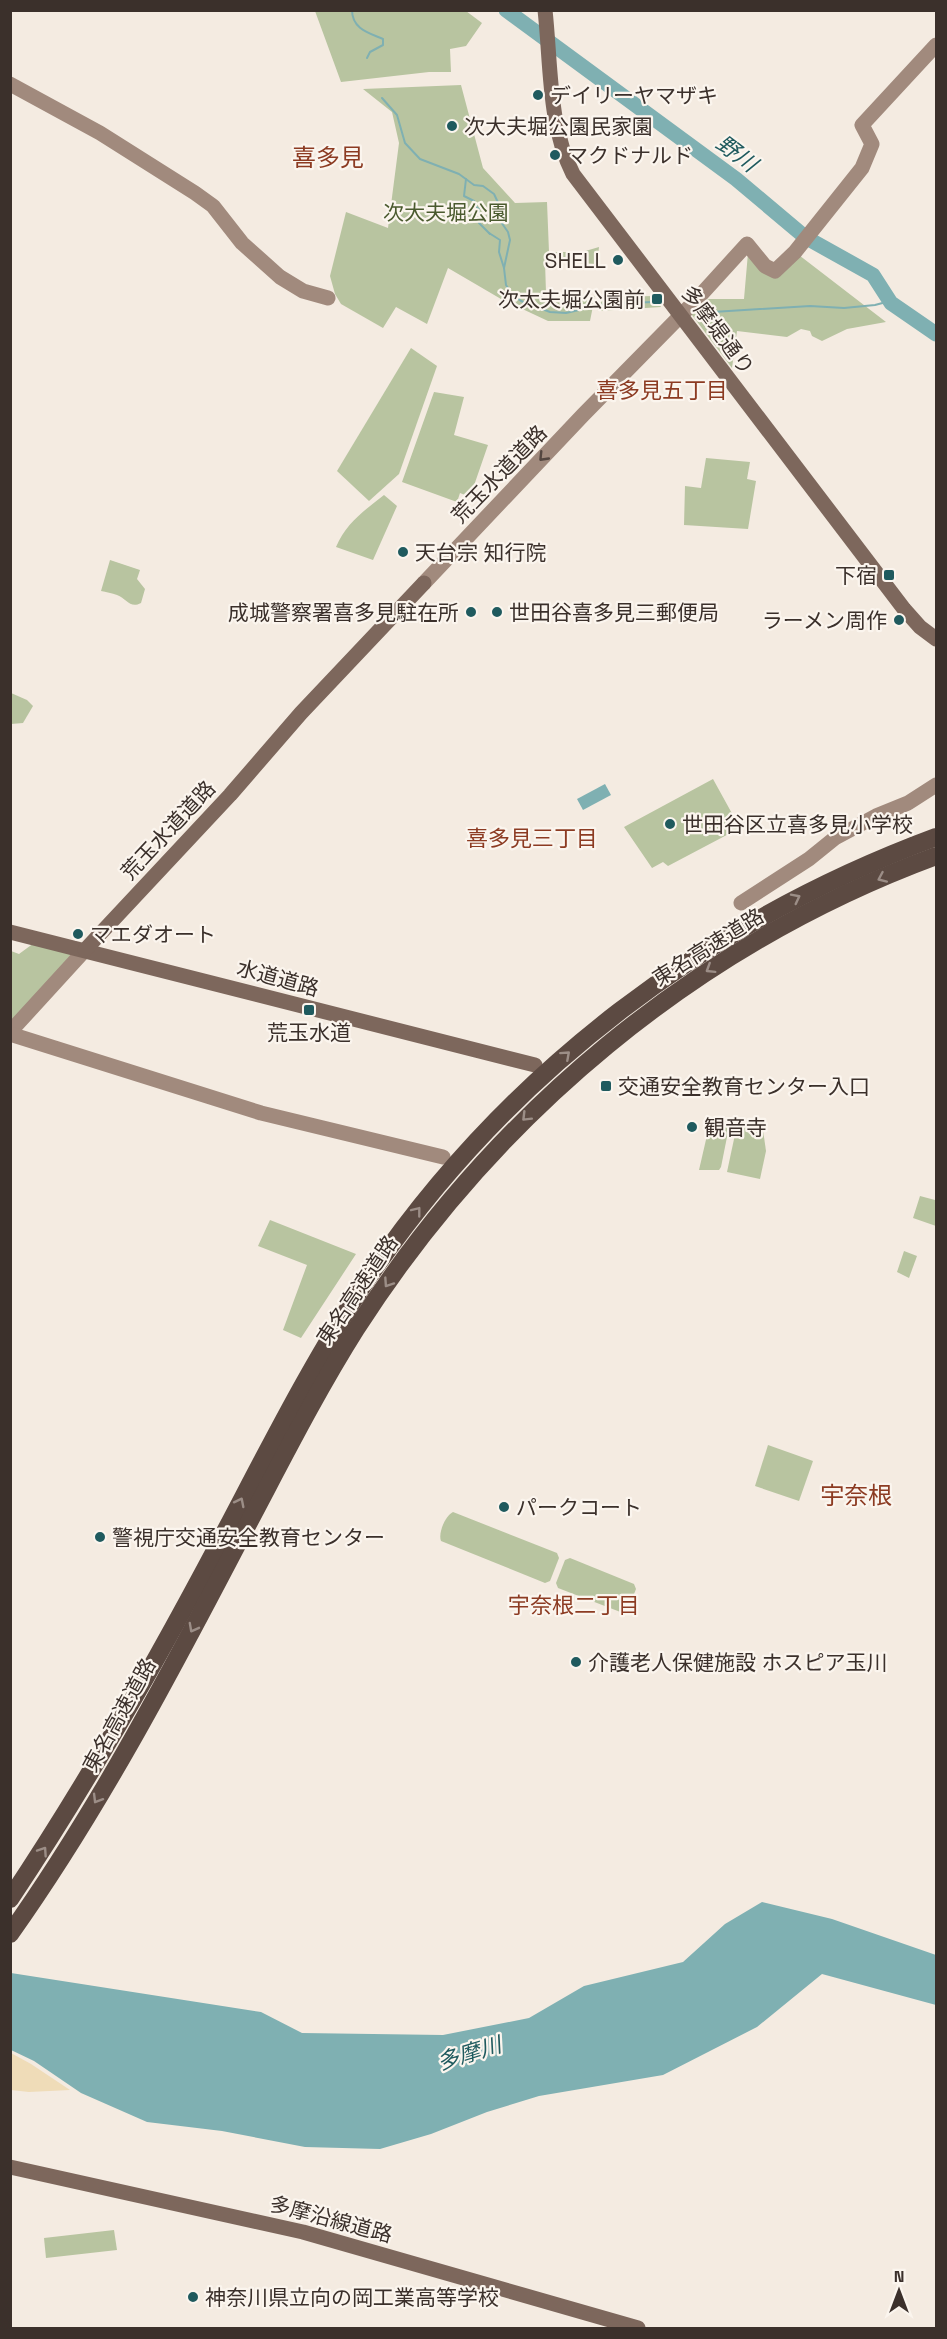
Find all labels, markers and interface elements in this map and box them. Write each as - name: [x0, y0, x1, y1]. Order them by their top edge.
- place label: デイリーヤマザキ: [550, 82, 718, 109]
- marker: デイリーヤマザキ: [531, 88, 545, 102]
- place label: 次大夫堀公園民家園: [464, 113, 653, 140]
- marker: 次大夫堀公園民家園: [445, 119, 459, 133]
- water label: 野川: [711, 129, 765, 179]
- district label: 喜多見: [292, 142, 364, 173]
- place label: マクドナルド: [567, 142, 693, 169]
- marker: マクドナルド: [548, 148, 562, 162]
- park label: 次大夫堀公園: [383, 199, 509, 226]
- place label: SHELL: [545, 247, 606, 274]
- marker: SHELL: [611, 253, 625, 267]
- street label: 多摩堤通り: [676, 280, 760, 380]
- place label: 次太夫堀公園前: [498, 286, 645, 313]
- marker: 次太夫堀公園前: [650, 292, 664, 306]
- district label: 喜多見五丁目: [596, 376, 728, 404]
- street label: 荒玉水道道路: [446, 419, 552, 529]
- one-way arrow: [540, 450, 551, 461]
- place label: 天台宗 知行院: [415, 539, 546, 566]
- marker: 天台宗 知行院: [396, 545, 410, 559]
- place label: 下宿: [835, 562, 877, 589]
- marker: 下宿: [882, 568, 896, 582]
- place label: 成城警察署喜多見駐在所: [228, 599, 459, 626]
- place label: 世田谷喜多見三郵便局: [509, 599, 719, 626]
- marker: 成城警察署喜多見駐在所: [464, 605, 478, 619]
- marker: 世田谷喜多見三郵便局: [490, 605, 504, 619]
- place label: ラーメン周作: [762, 607, 887, 634]
- marker: ラーメン周作: [892, 613, 906, 627]
- street label: 荒玉水道道路: [115, 775, 221, 885]
- place label: 世田谷区立喜多見小学校: [682, 811, 913, 838]
- marker: 世田谷区立喜多見小学校: [663, 817, 677, 831]
- district label: 喜多見三丁目: [466, 824, 598, 852]
- one-way arrow: [878, 871, 889, 883]
- one-way arrow: [790, 894, 800, 905]
- street label: 東名高速道路: [647, 902, 769, 992]
- place label: マエダオート: [90, 921, 216, 948]
- marker: マエダオート: [71, 927, 85, 941]
- street label: 水道道路: [234, 954, 322, 1002]
- one-way arrow: [706, 962, 716, 974]
- marker: 荒玉水道: [302, 1003, 316, 1017]
- place label: 荒玉水道: [267, 1019, 351, 1046]
- one-way arrow: [559, 1051, 570, 1062]
- place label: 交通安全教育センター入口: [618, 1073, 870, 1100]
- marker: 交通安全教育センター入口: [599, 1079, 613, 1093]
- one-way arrow: [522, 1111, 533, 1121]
- place label: 観音寺: [704, 1114, 767, 1141]
- marker: 観音寺: [685, 1120, 699, 1134]
- one-way arrow: [410, 1207, 421, 1218]
- street label: 東名高速道路: [311, 1230, 403, 1350]
- one-way arrow: [384, 1276, 395, 1287]
- district label: 宇奈根: [820, 1480, 892, 1511]
- place label: パークコート: [516, 1494, 642, 1521]
- one-way arrow: [233, 1498, 244, 1509]
- marker: パークコート: [497, 1500, 511, 1514]
- place label: 警視庁交通安全教育センター: [112, 1524, 385, 1551]
- marker: 警視庁交通安全教育センター: [93, 1530, 107, 1544]
- district label: 宇奈根二丁目: [508, 1591, 640, 1619]
- one-way arrow: [189, 1622, 200, 1633]
- place label: 介護老人保健施設 ホスピア玉川: [588, 1649, 887, 1676]
- street label: 東名高速道路: [77, 1653, 161, 1777]
- marker: 介護老人保健施設 ホスピア玉川: [569, 1655, 583, 1669]
- one-way arrow: [93, 1793, 105, 1803]
- one-way arrow: [36, 1846, 47, 1857]
- water label: 多摩川: [433, 2029, 507, 2076]
- street label: 多摩沿線道路: [267, 2190, 395, 2248]
- north arrow: [869, 2261, 929, 2321]
- text: N: [894, 2266, 904, 2287]
- place label: 神奈川県立向の岡工業高等学校: [205, 2284, 499, 2311]
- marker: 神奈川県立向の岡工業高等学校: [186, 2290, 200, 2304]

